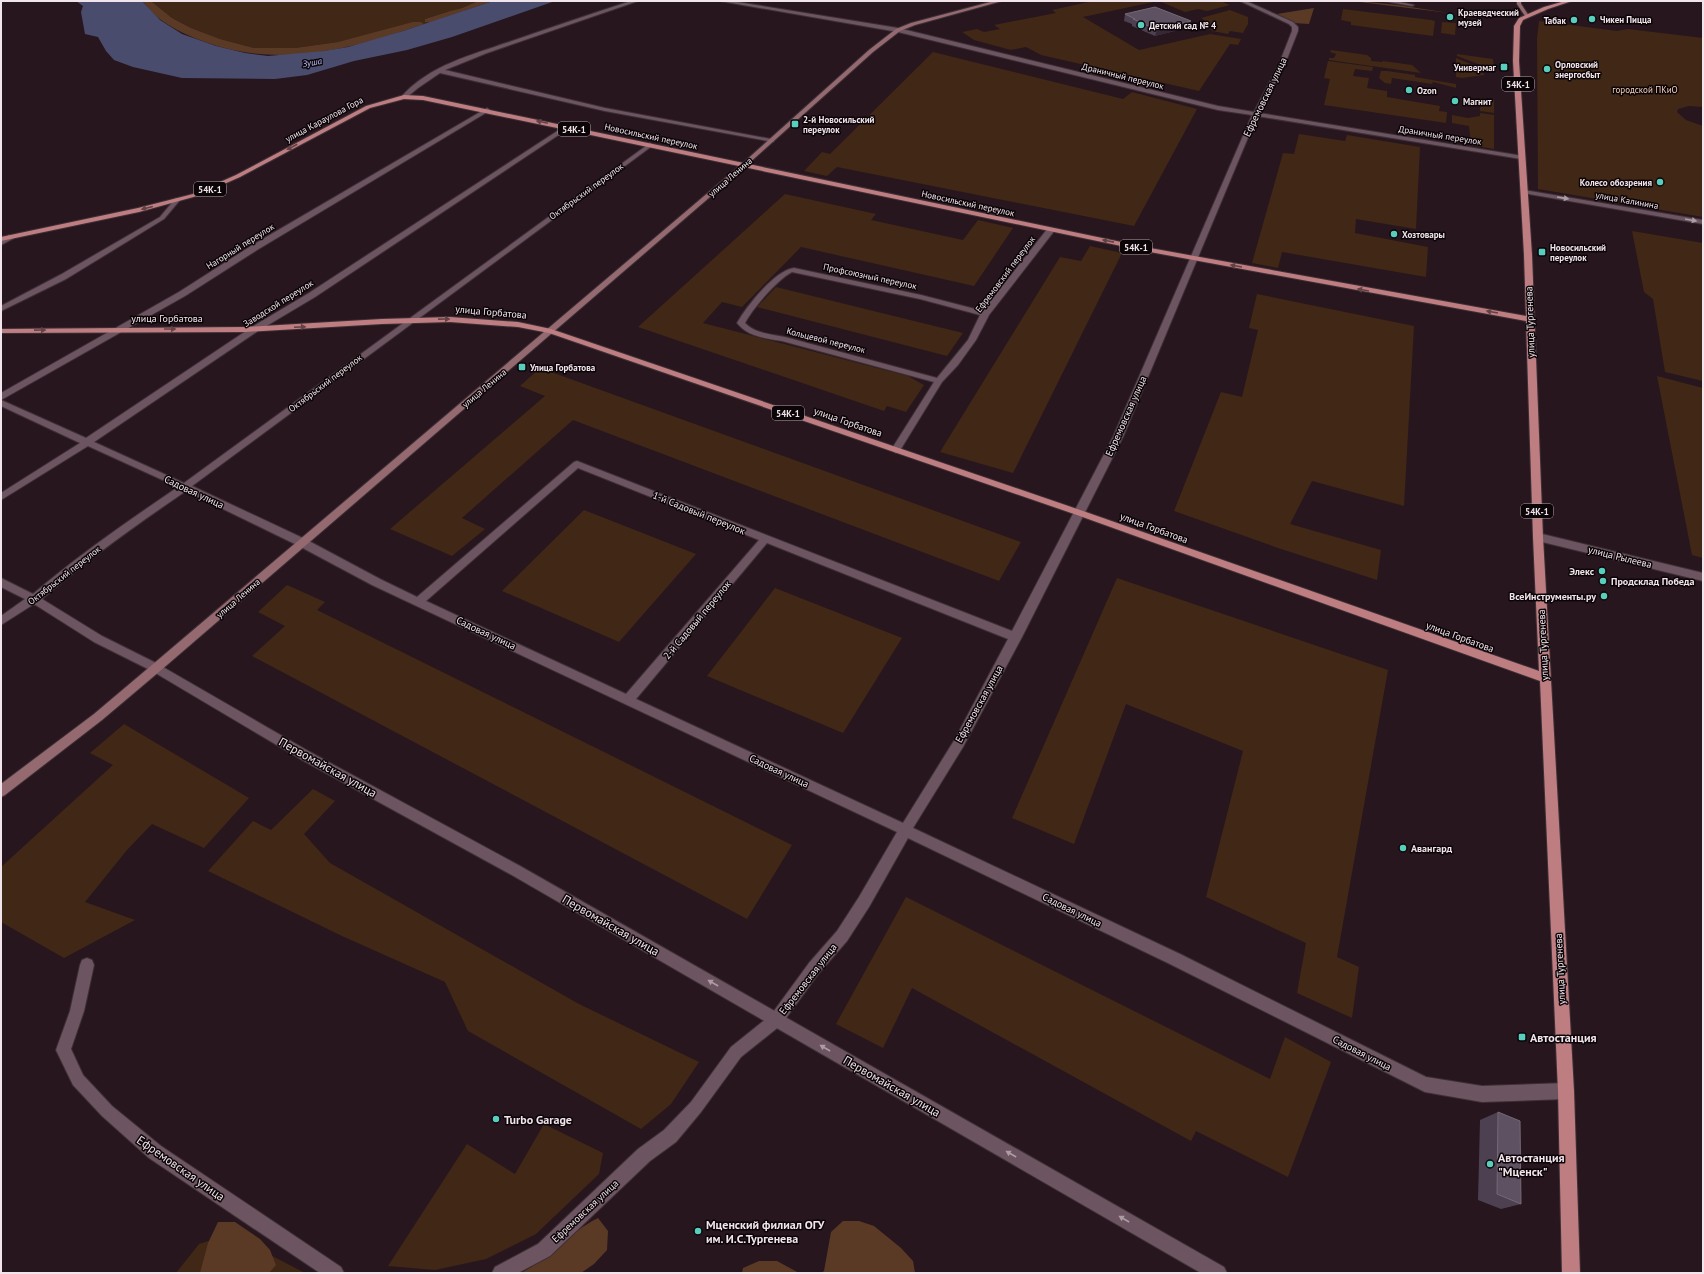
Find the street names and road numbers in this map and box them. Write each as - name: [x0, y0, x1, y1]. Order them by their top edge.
- street label: Ефремовская улица: [1240, 55, 1290, 139]
- street label: Драничный переулок: [1081, 60, 1166, 92]
- road number: 54К-1: [1502, 77, 1534, 91]
- street label: улица Караулова Гора: [283, 94, 365, 144]
- street label: Новосильский переулок: [604, 121, 699, 151]
- road number: 54К-1: [558, 122, 590, 136]
- street label: Драничный переулок: [1398, 123, 1483, 147]
- street label: улица Ленина: [706, 155, 754, 199]
- street label: Октябрьский переулок: [547, 160, 626, 222]
- road number: 54К-1: [194, 182, 226, 196]
- street label: Новосильский переулок: [921, 188, 1016, 218]
- street label: улица Калинина: [1595, 189, 1659, 211]
- street label: Нагорный переулок: [204, 220, 277, 271]
- street label: Ефремовский переулок: [973, 233, 1038, 314]
- road number: 54К-1: [1120, 240, 1152, 254]
- street label: Профсоюзный переулок: [822, 261, 918, 291]
- street label: Заводской переулок: [241, 277, 316, 329]
- street label: улица Тургенева: [1522, 286, 1538, 358]
- street label: улица Горбатова: [455, 302, 527, 322]
- street label: улица Горбатова: [131, 312, 203, 325]
- street label: Кольцевой переулок: [785, 325, 867, 355]
- street label: Октябрьский переулок: [286, 351, 364, 414]
- street label: улица Ленина: [460, 366, 508, 410]
- street label: Ефремовская улица: [1102, 374, 1150, 458]
- street label: улица Горбатова: [812, 404, 884, 440]
- road number: 54К-1: [772, 406, 804, 420]
- street label: Садовая улица: [162, 473, 226, 511]
- street label: 1-й Садовый переулок: [651, 488, 747, 538]
- road number: 54К-1: [1521, 504, 1553, 518]
- street label: улица Горбатова: [1118, 510, 1190, 546]
- street label: Октябрьский переулок: [26, 543, 103, 607]
- street label: улица Рылеева: [1587, 543, 1653, 571]
- street label: улица Ленина: [214, 576, 262, 620]
- street label: 2-й Садовый переулок: [660, 578, 734, 662]
- street label: улица Тургенева: [1535, 609, 1551, 681]
- street label: Садовая улица: [454, 614, 518, 652]
- street label: улица Горбатова: [1424, 619, 1496, 655]
- street label: Ефремовская улица: [952, 663, 1006, 745]
- street label: Первомайская улица: [276, 734, 380, 800]
- street label: Садовая улица: [747, 752, 811, 790]
- street label: Садовая улица: [1040, 890, 1104, 930]
- street label: Первомайская улица: [560, 891, 662, 959]
- street label: улица Тургенева: [1552, 933, 1568, 1005]
- street label: Ефремовская улица: [776, 941, 840, 1017]
- street label: Садовая улица: [1330, 1033, 1394, 1073]
- street label: Первомайская улица: [841, 1052, 943, 1120]
- street label: Ефремовская улица: [134, 1132, 228, 1204]
- street label: Ефремовская улица: [549, 1177, 621, 1245]

